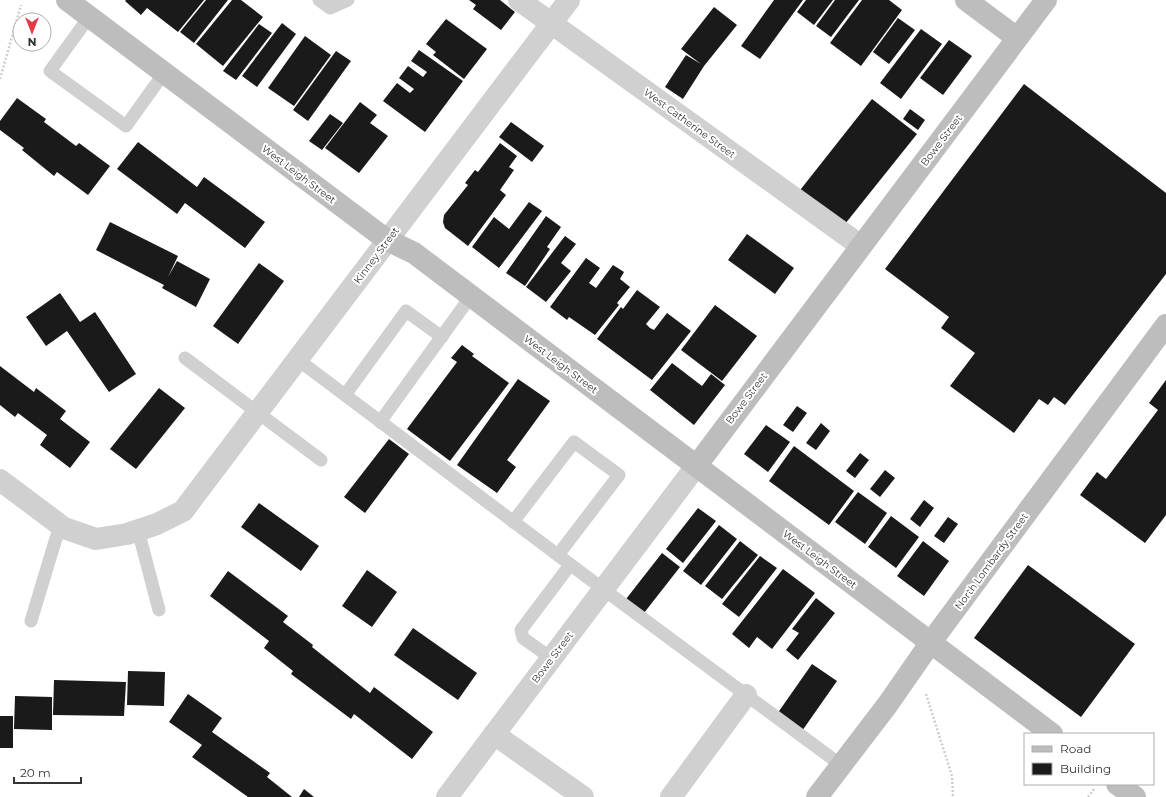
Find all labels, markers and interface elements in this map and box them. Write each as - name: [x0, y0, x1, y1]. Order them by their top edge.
- north arrow: [12, 12, 52, 52]
- text: N: [28, 35, 36, 49]
- street label: West Catherine Street: [641, 86, 738, 161]
- street label: Bowe Street: [918, 112, 965, 169]
- street label: West Leigh Street: [259, 142, 338, 206]
- street label: Kinney Street: [351, 224, 402, 286]
- street label: West Leigh Street: [521, 332, 600, 396]
- street label: Bowe Street: [723, 370, 770, 427]
- street label: North Lombardy Street: [952, 510, 1031, 612]
- street label: West Leigh Street: [780, 527, 859, 591]
- street label: Bowe Street: [529, 629, 576, 686]
- legend: [1024, 733, 1154, 785]
- text: Road: [1060, 741, 1091, 756]
- scale bar: [14, 759, 81, 785]
- text: Building: [1060, 761, 1111, 776]
- text: 20 m: [20, 765, 51, 780]

